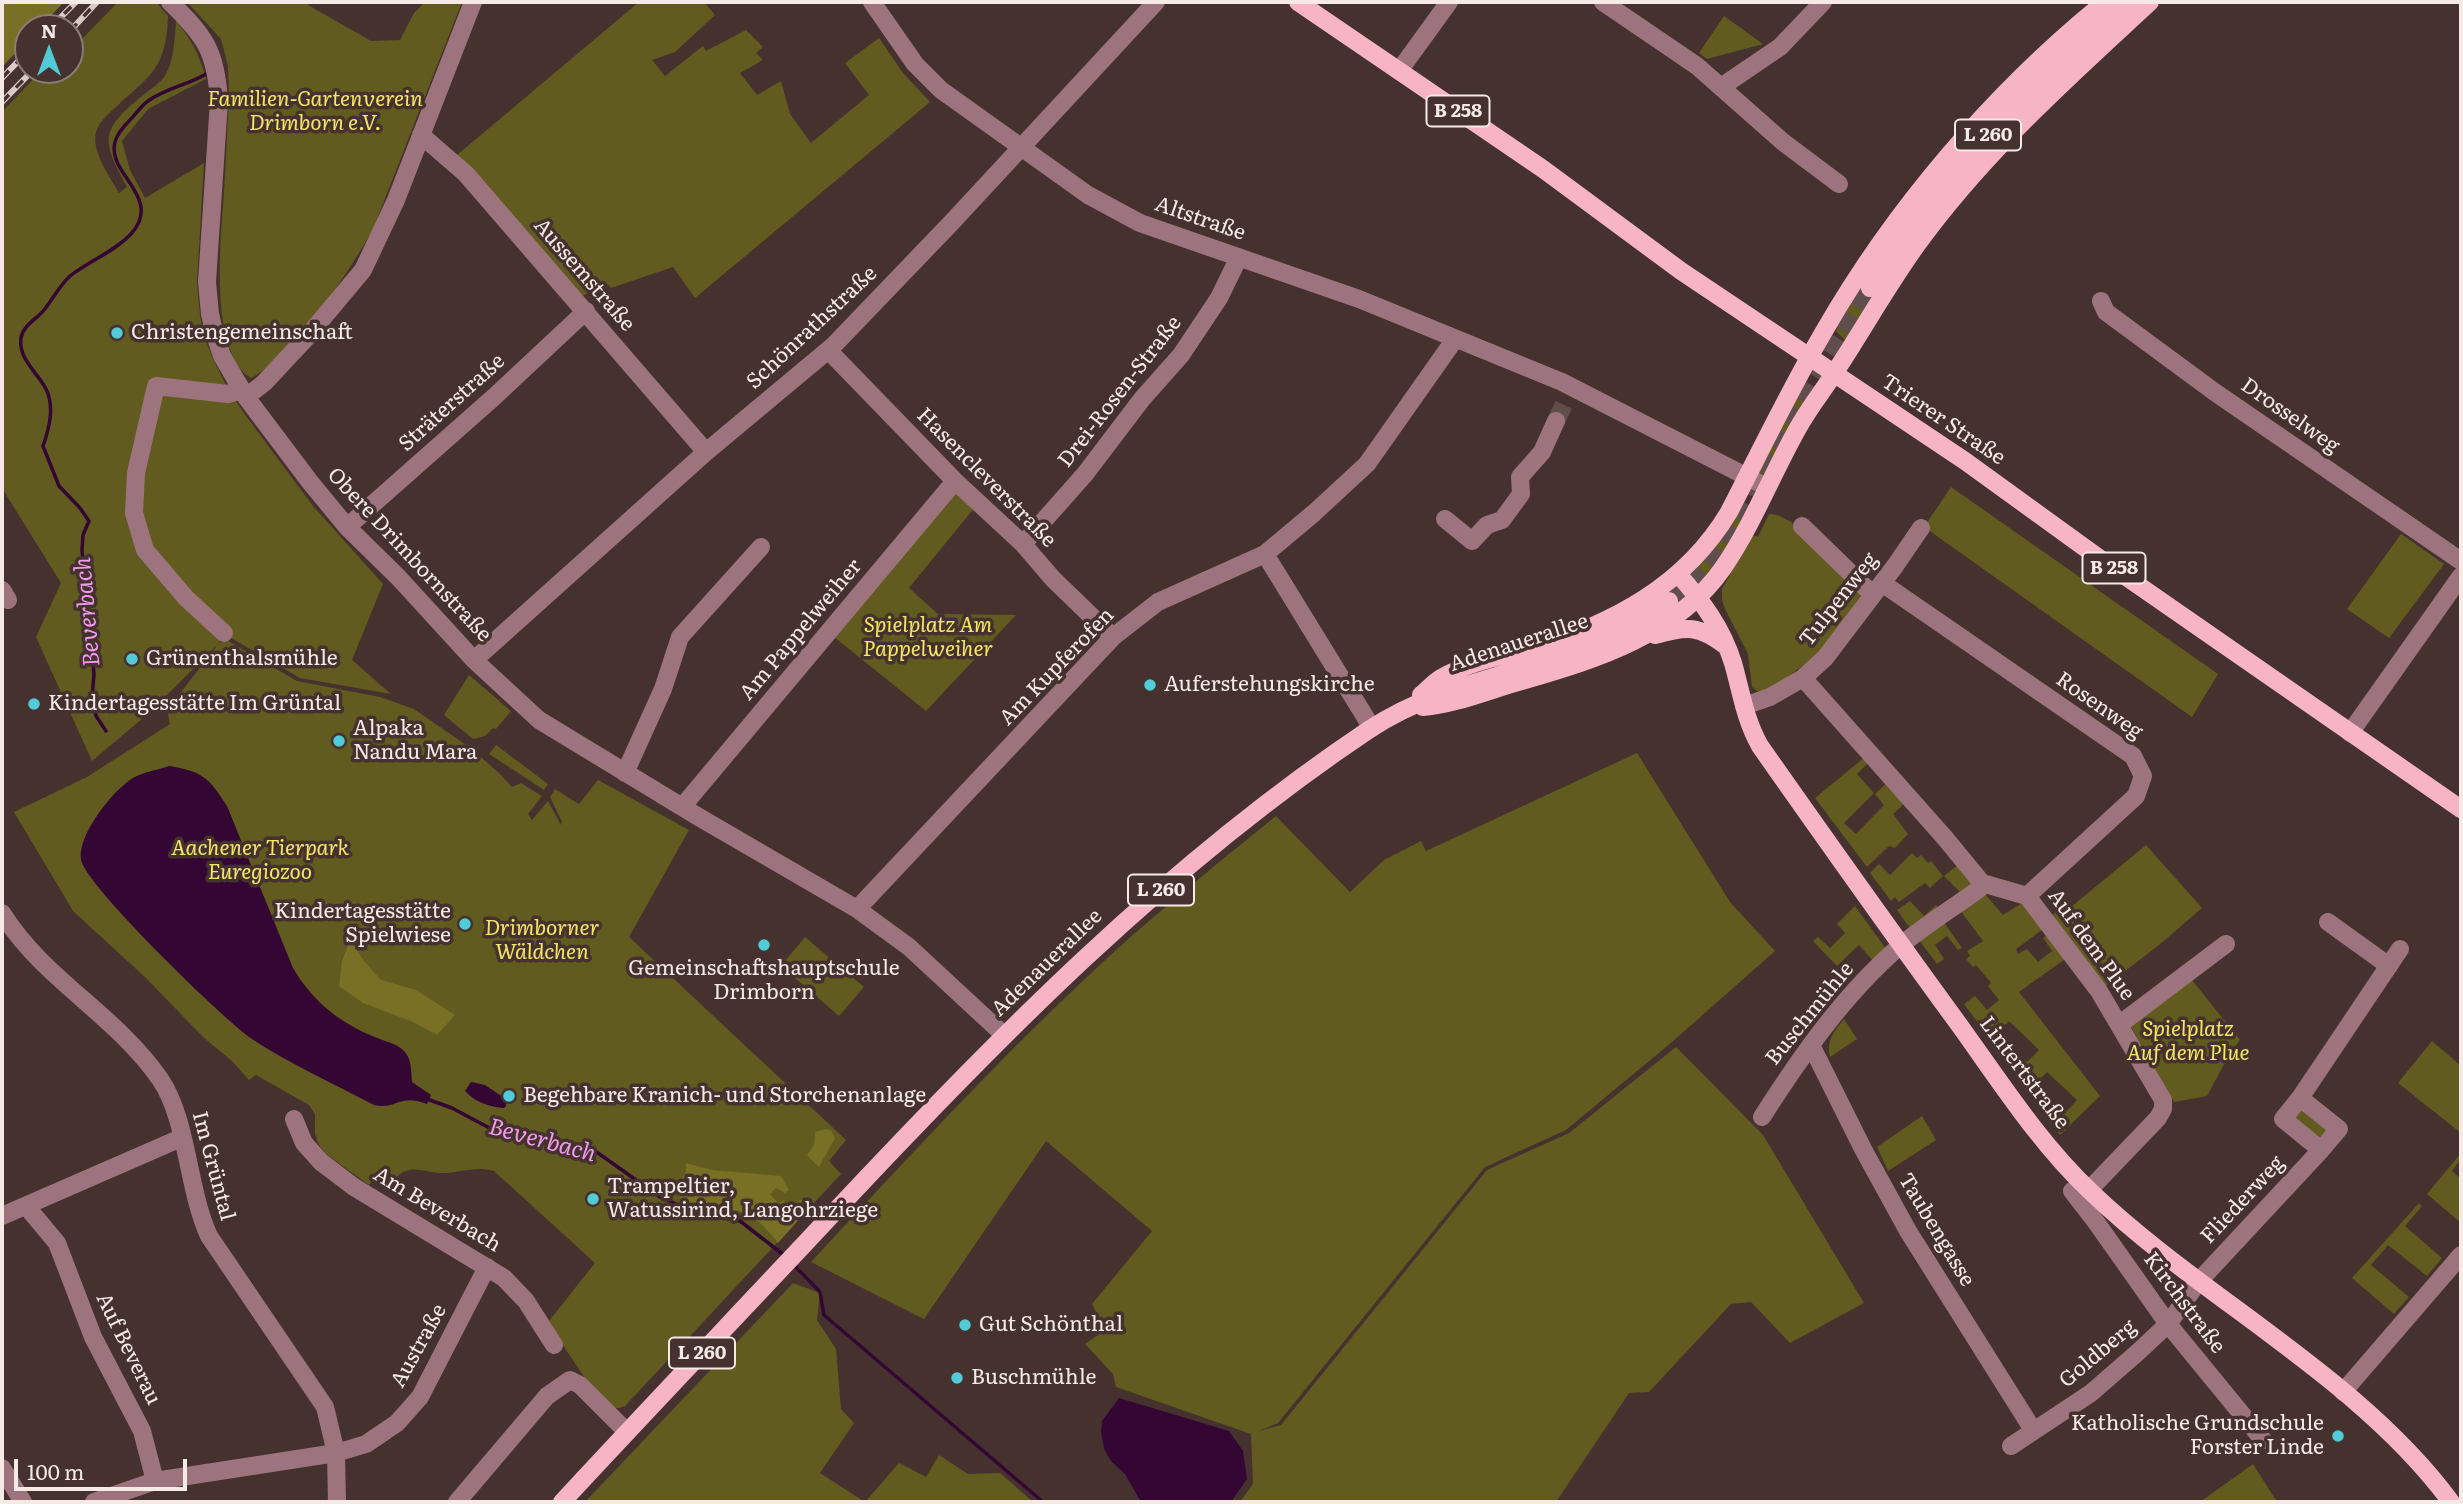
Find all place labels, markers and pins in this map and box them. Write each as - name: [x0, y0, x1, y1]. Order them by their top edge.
- place label: Christengemeinschaft: [131, 320, 353, 346]
- marker: Christengemeinschaft: [109, 325, 125, 341]
- place label: Grünenthalsmühle: [146, 646, 338, 672]
- marker: Grünenthalsmühle: [124, 651, 140, 667]
- place label: Auferstehungskirche: [1164, 672, 1375, 698]
- marker: Auferstehungskirche: [1142, 677, 1158, 693]
- place label: Kindertagesstätte Im Grüntal: [48, 691, 341, 717]
- marker: Kindertagesstätte Im Grüntal: [26, 696, 42, 712]
- place label: Alpaka Nandu Mara: [353, 716, 477, 766]
- marker: Alpaka Nandu Mara: [331, 733, 347, 749]
- place label: Kindertagesstätte Spielwiese: [274, 899, 451, 949]
- marker: Kindertagesstätte Spielwiese: [457, 916, 473, 932]
- marker: Gemeinschaftshauptschule Drimborn: [756, 937, 772, 953]
- place label: Gemeinschaftshauptschule Drimborn: [628, 956, 900, 1006]
- place label: Begehbare Kranich- und Storchenanlage: [523, 1083, 926, 1109]
- marker: Begehbare Kranich- und Storchenanlage: [501, 1088, 517, 1104]
- place label: Trampeltier, Watussirind, Langohrziege: [607, 1174, 878, 1224]
- marker: Trampeltier, Watussirind, Langohrziege: [585, 1191, 601, 1207]
- place label: Gut Schönthal: [979, 1312, 1123, 1338]
- marker: Gut Schönthal: [957, 1317, 973, 1333]
- place label: Buschmühle: [971, 1365, 1096, 1391]
- marker: Buschmühle: [949, 1370, 965, 1386]
- place label: Katholische Grundschule Forster Linde: [2071, 1411, 2324, 1461]
- marker: Katholische Grundschule Forster Linde: [2330, 1428, 2346, 1444]

